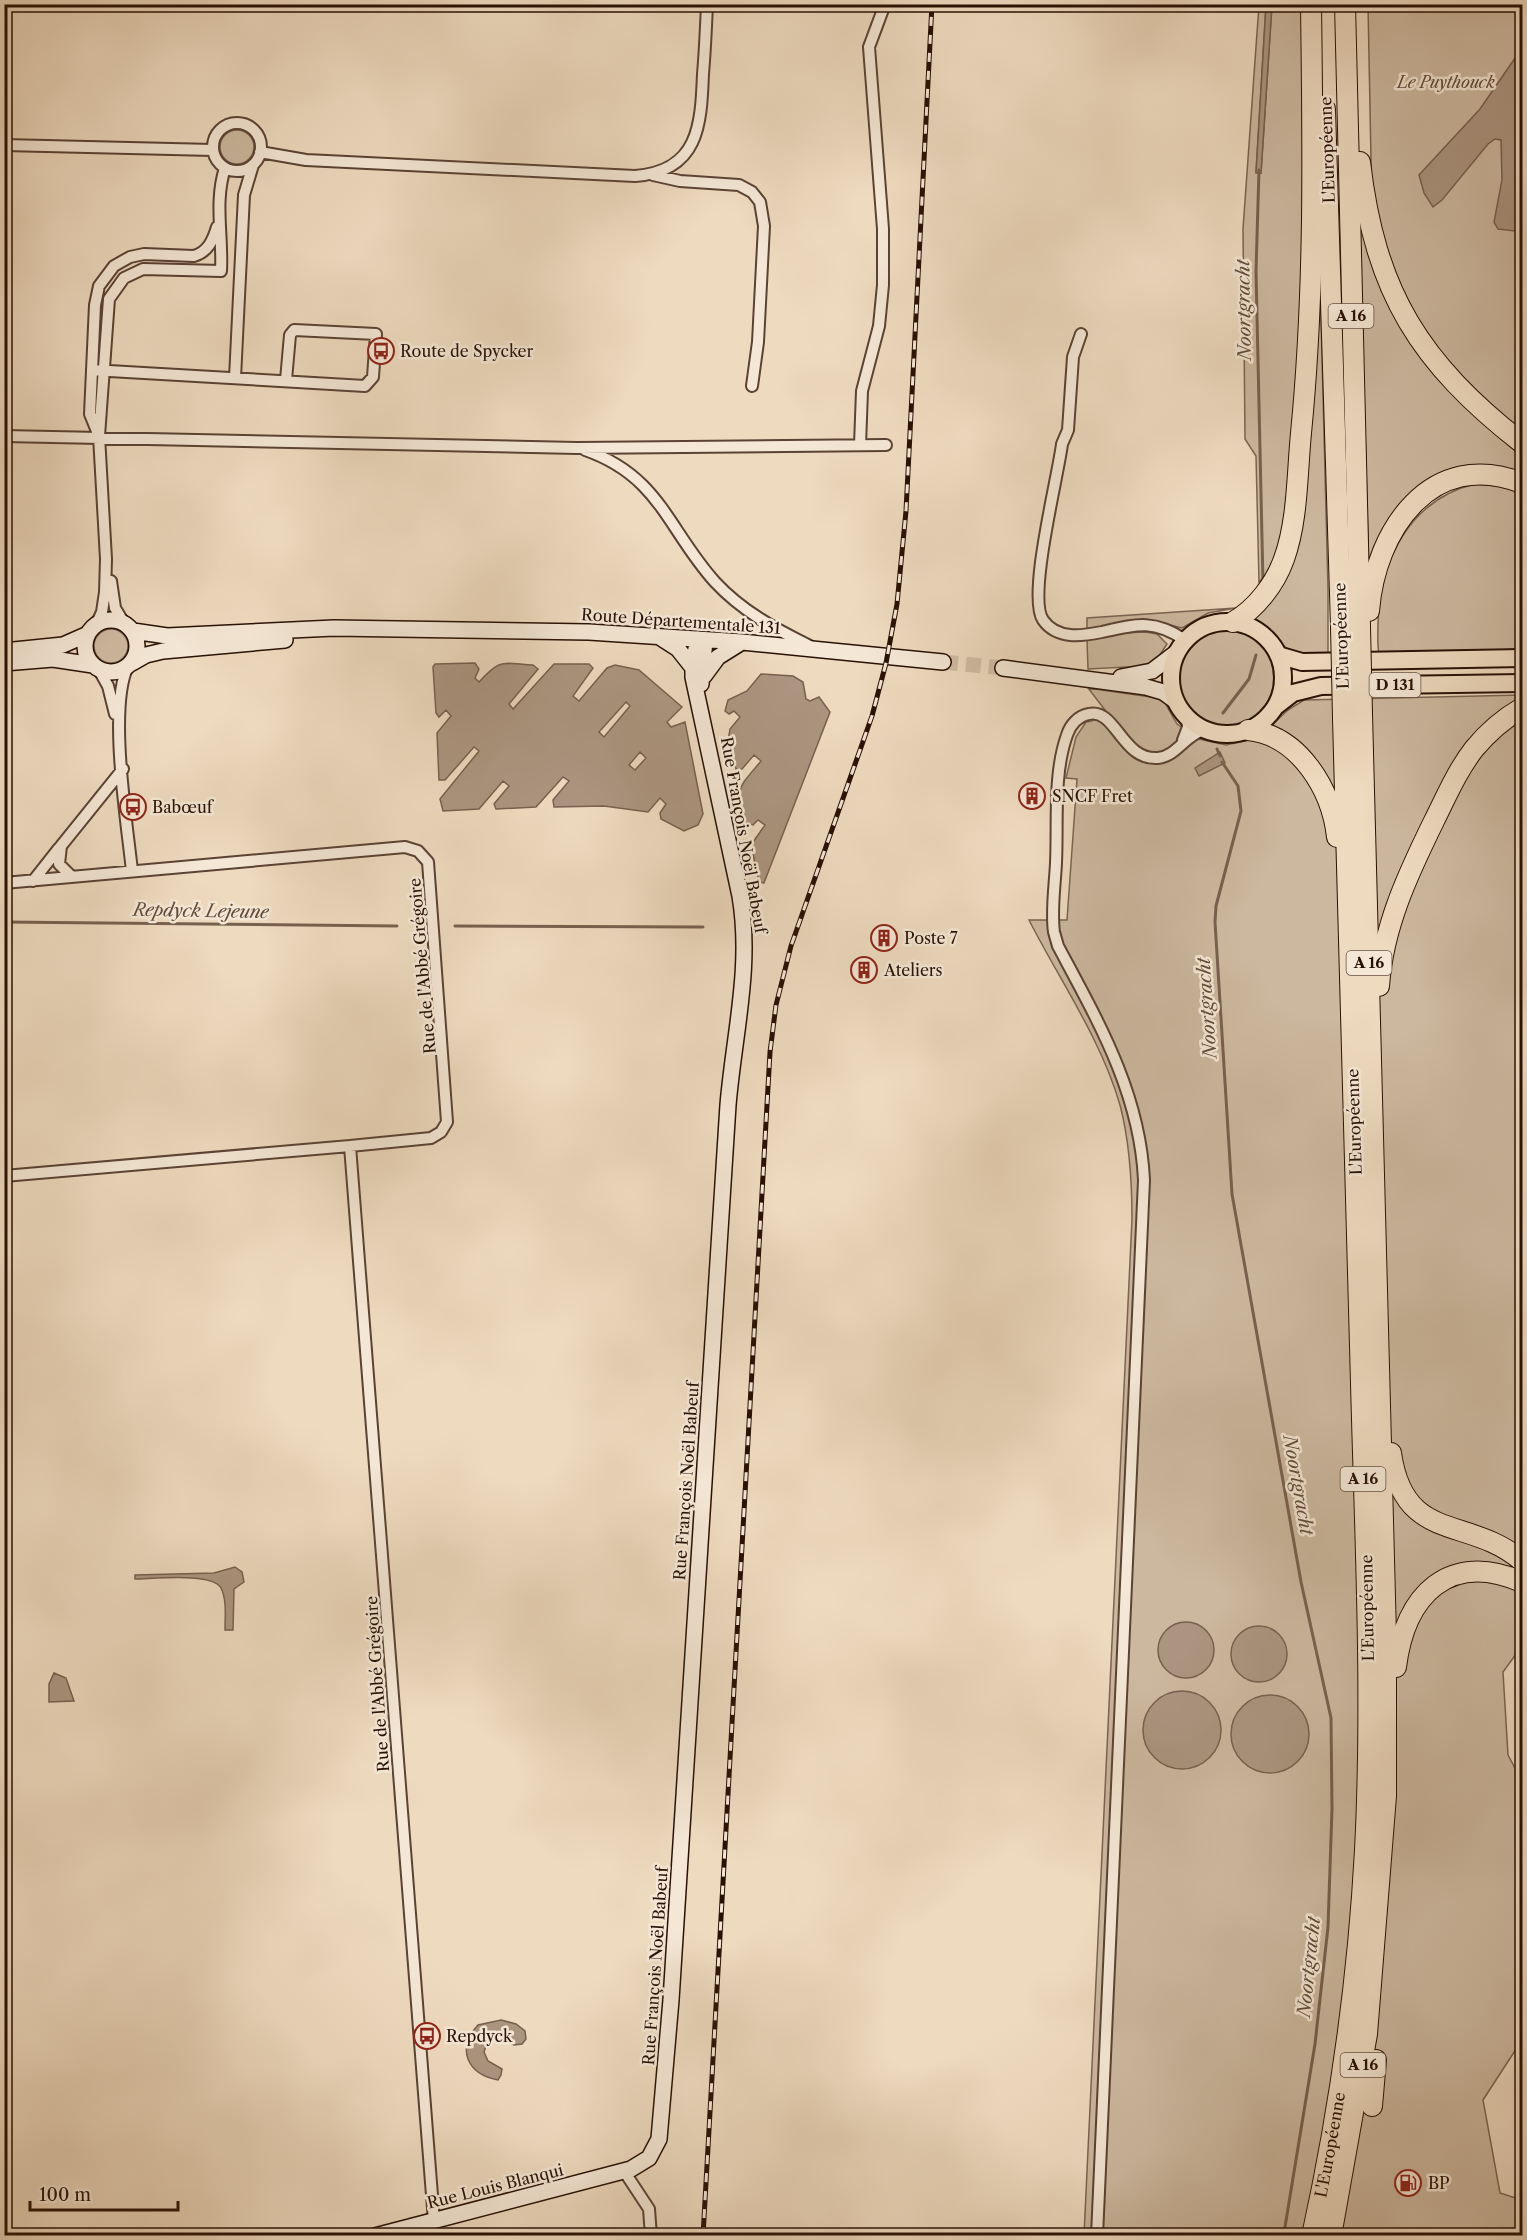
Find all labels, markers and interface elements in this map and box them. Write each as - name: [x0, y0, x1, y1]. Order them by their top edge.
- park label: Le Puythouck: [1395, 72, 1496, 92]
- street label: L'Européenne: [1315, 96, 1339, 204]
- water label: Noortgracht: [1232, 258, 1256, 363]
- road number: A 16: [1328, 304, 1374, 328]
- bus stop icon: Route de Spycker: [366, 336, 396, 366]
- place label: Route de Spycker: [400, 341, 534, 361]
- street label: L'Européenne: [1329, 582, 1353, 690]
- street label: Route Départementale 131: [581, 604, 782, 638]
- road number: D 131: [1370, 673, 1420, 697]
- street label: Rue François Noël Babeuf: [717, 735, 772, 937]
- building icon: SNCF Fret: [1017, 781, 1047, 811]
- place label: SNCF Fret: [1052, 786, 1133, 806]
- bus stop icon: Babœuf: [118, 792, 148, 822]
- place label: Babœuf: [152, 797, 215, 817]
- street label: Rue de l'Abbé Grégoire: [404, 877, 440, 1055]
- water label: Repdyck Lejeune: [131, 899, 270, 923]
- building icon: Poste 7: [869, 923, 899, 953]
- place label: Poste 7: [904, 928, 958, 948]
- road number: A 16: [1346, 951, 1392, 975]
- building icon: Ateliers: [849, 955, 879, 985]
- water label: Noortgracht: [1192, 955, 1222, 1061]
- place label: Ateliers: [883, 960, 943, 980]
- street label: L'Européenne: [1342, 1068, 1366, 1176]
- street label: Rue François Noël Babeuf: [669, 1379, 703, 1581]
- water label: Noortgracht: [1278, 1431, 1318, 1538]
- road number: A 16: [1340, 1467, 1386, 1491]
- street label: L'Européenne: [1356, 1554, 1378, 1662]
- street label: Rue de l'Abbé Grégoire: [361, 1595, 393, 1773]
- street label: Rue François Noël Babeuf: [638, 1864, 672, 2066]
- water label: Noortgracht: [1293, 1914, 1325, 2020]
- bus stop icon: Repdyck: [412, 2021, 442, 2051]
- place label: Repdyck: [446, 2026, 513, 2046]
- road number: A 16: [1340, 2053, 1386, 2077]
- street label: L'Européenne: [1310, 2091, 1349, 2199]
- street label: Rue Louis Blanqui: [425, 2159, 565, 2213]
- fuel station icon: BP: [1393, 2168, 1423, 2198]
- place label: BP: [1428, 2173, 1450, 2193]
- scale bar: [30, 2174, 178, 2212]
- text: 100 m: [39, 2184, 91, 2206]

